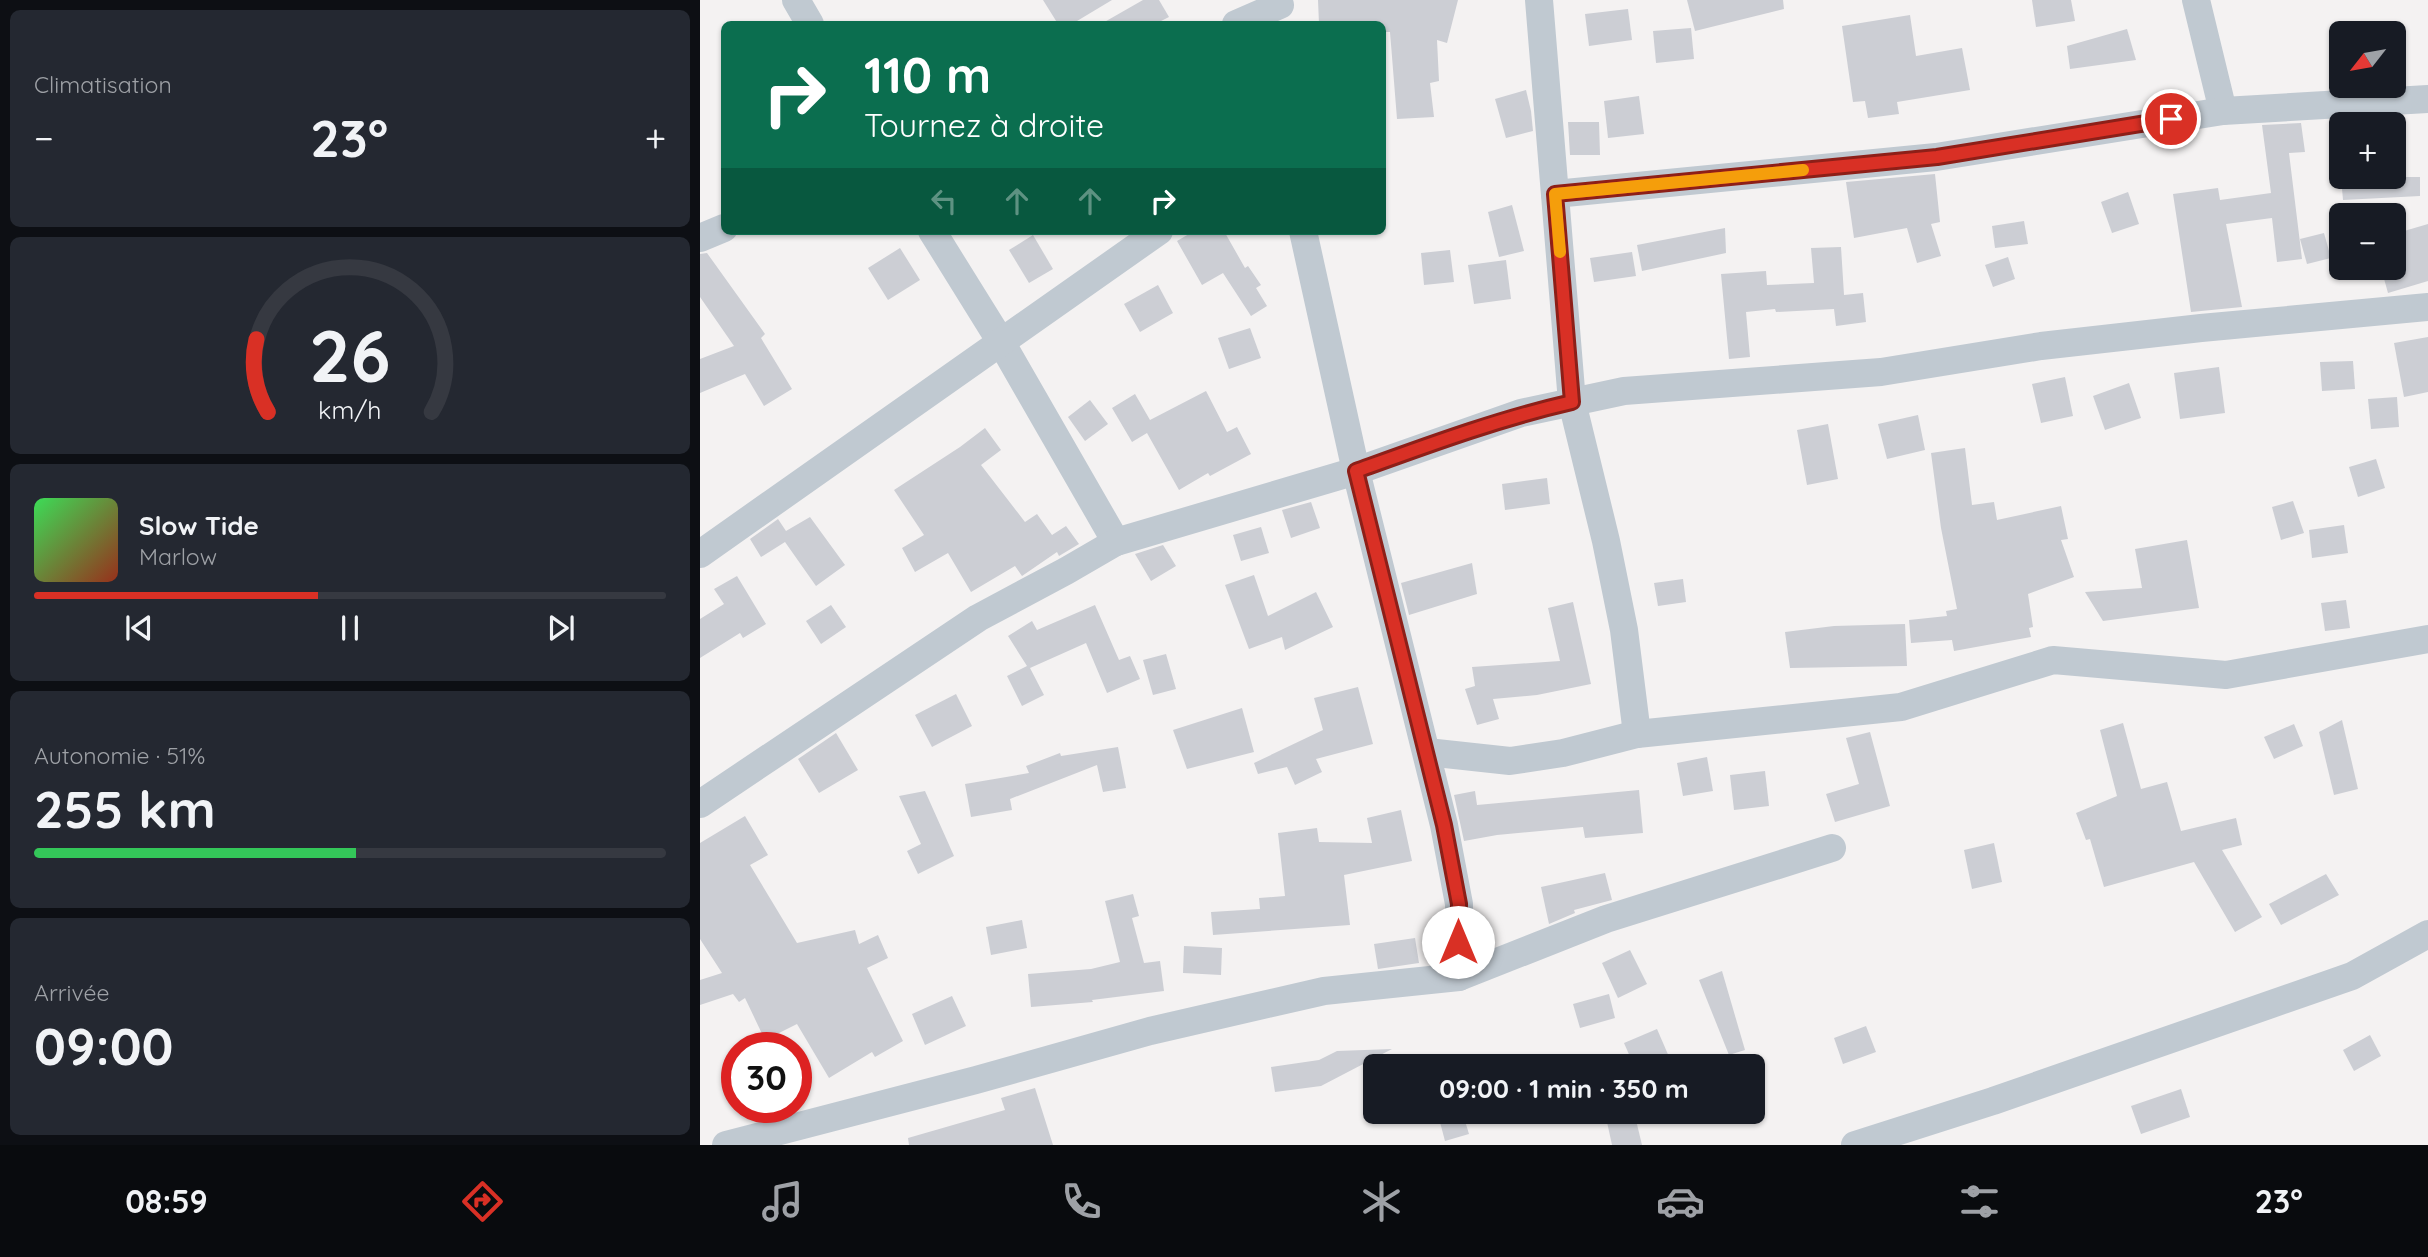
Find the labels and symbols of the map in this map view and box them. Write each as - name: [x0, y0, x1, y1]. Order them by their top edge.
- north arrow: [2329, 21, 2406, 98]
- pin: [2141, 89, 2201, 149]
- position arrow: [1421, 905, 1495, 979]
- speed limit sign: 30: [721, 1032, 812, 1123]

